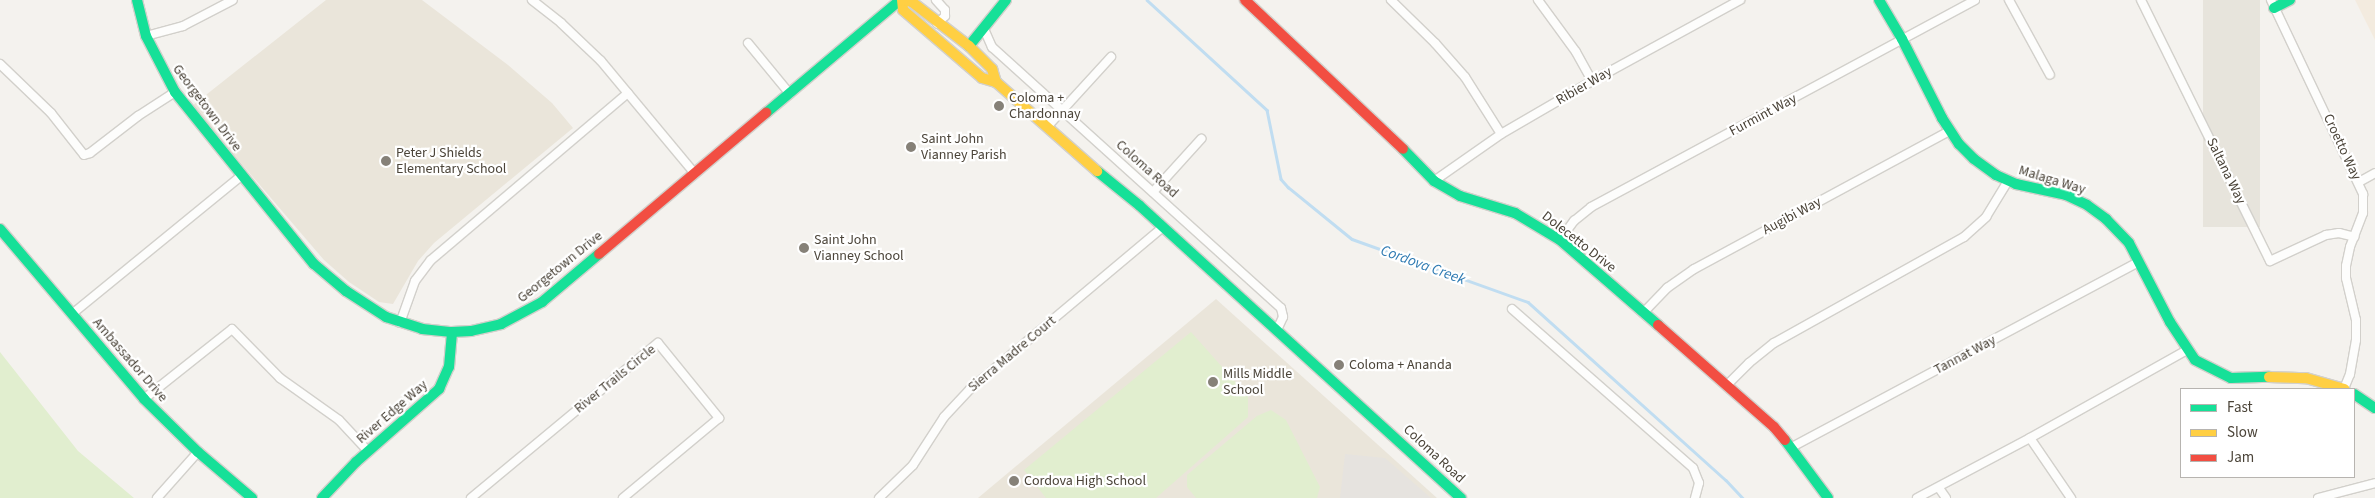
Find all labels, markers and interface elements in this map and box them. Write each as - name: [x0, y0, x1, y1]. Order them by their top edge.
- street label: Georgetown Drive: [169, 61, 245, 155]
- street label: Ribier Way: [1553, 63, 1615, 109]
- place label: Coloma + Chardonnay: [1009, 90, 1081, 122]
- street label: Furmint Way: [1726, 90, 1800, 140]
- marker: Coloma + Chardonnay: [993, 100, 1005, 112]
- street label: Croetto Way: [2319, 111, 2365, 183]
- place label: Saint John Vianney Parish: [921, 131, 1007, 164]
- street label: Saltana Way: [2203, 135, 2249, 207]
- street label: Coloma Road: [1112, 137, 1182, 201]
- marker: Saint John Vianney Parish: [905, 141, 917, 153]
- place label: Peter J Shields Elementary School: [396, 145, 506, 178]
- marker: Peter J Shields Elementary School: [380, 155, 392, 167]
- street label: Malaga Way: [2017, 162, 2087, 198]
- street label: Augibi Way: [1760, 194, 1824, 238]
- street label: Dolecetto Drive: [1539, 208, 1619, 276]
- street label: Georgetown Drive: [514, 228, 606, 306]
- place label: Saint John Vianney School: [814, 232, 904, 264]
- water label: Cordova Creek: [1378, 241, 1468, 289]
- marker: Saint John Vianney School: [798, 242, 810, 254]
- street label: Sierra Madre Court: [965, 312, 1059, 396]
- street label: Ambassador Drive: [89, 315, 171, 405]
- street label: Tannat Way: [1931, 332, 1999, 378]
- street label: River Trails Circle: [571, 341, 659, 417]
- place label: Coloma + Ananda: [1349, 357, 1452, 373]
- marker: Coloma + Ananda: [1333, 359, 1345, 371]
- place label: Mills Middle School: [1223, 366, 1292, 398]
- marker: Mills Middle School: [1207, 376, 1219, 388]
- street label: River Edge Way: [353, 377, 431, 447]
- legend: [2180, 388, 2355, 478]
- text: Fast: [2227, 397, 2253, 418]
- street label: Coloma Road: [1400, 421, 1468, 487]
- text: Slow: [2227, 422, 2258, 443]
- text: Jam: [2227, 447, 2254, 468]
- place label: Cordova High School: [1024, 473, 1146, 489]
- marker: Cordova High School: [1008, 475, 1020, 487]

